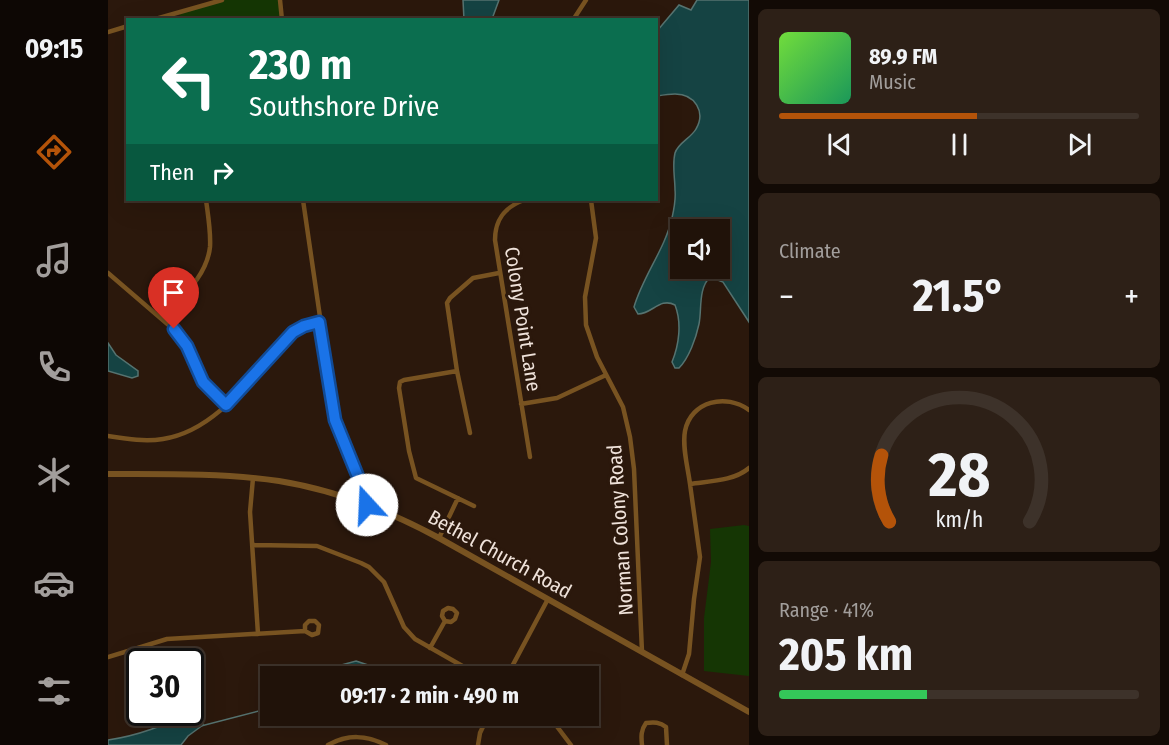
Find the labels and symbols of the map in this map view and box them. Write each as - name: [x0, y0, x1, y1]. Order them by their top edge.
- street label: Colony Point Lane: [500, 245, 546, 393]
- pin: [148, 267, 199, 329]
- street label: Norman Colony Road: [602, 444, 638, 616]
- position arrow: [335, 473, 399, 537]
- street label: Bethel Church Road: [424, 505, 576, 603]
- speed limit sign: 30: [126, 648, 204, 726]

